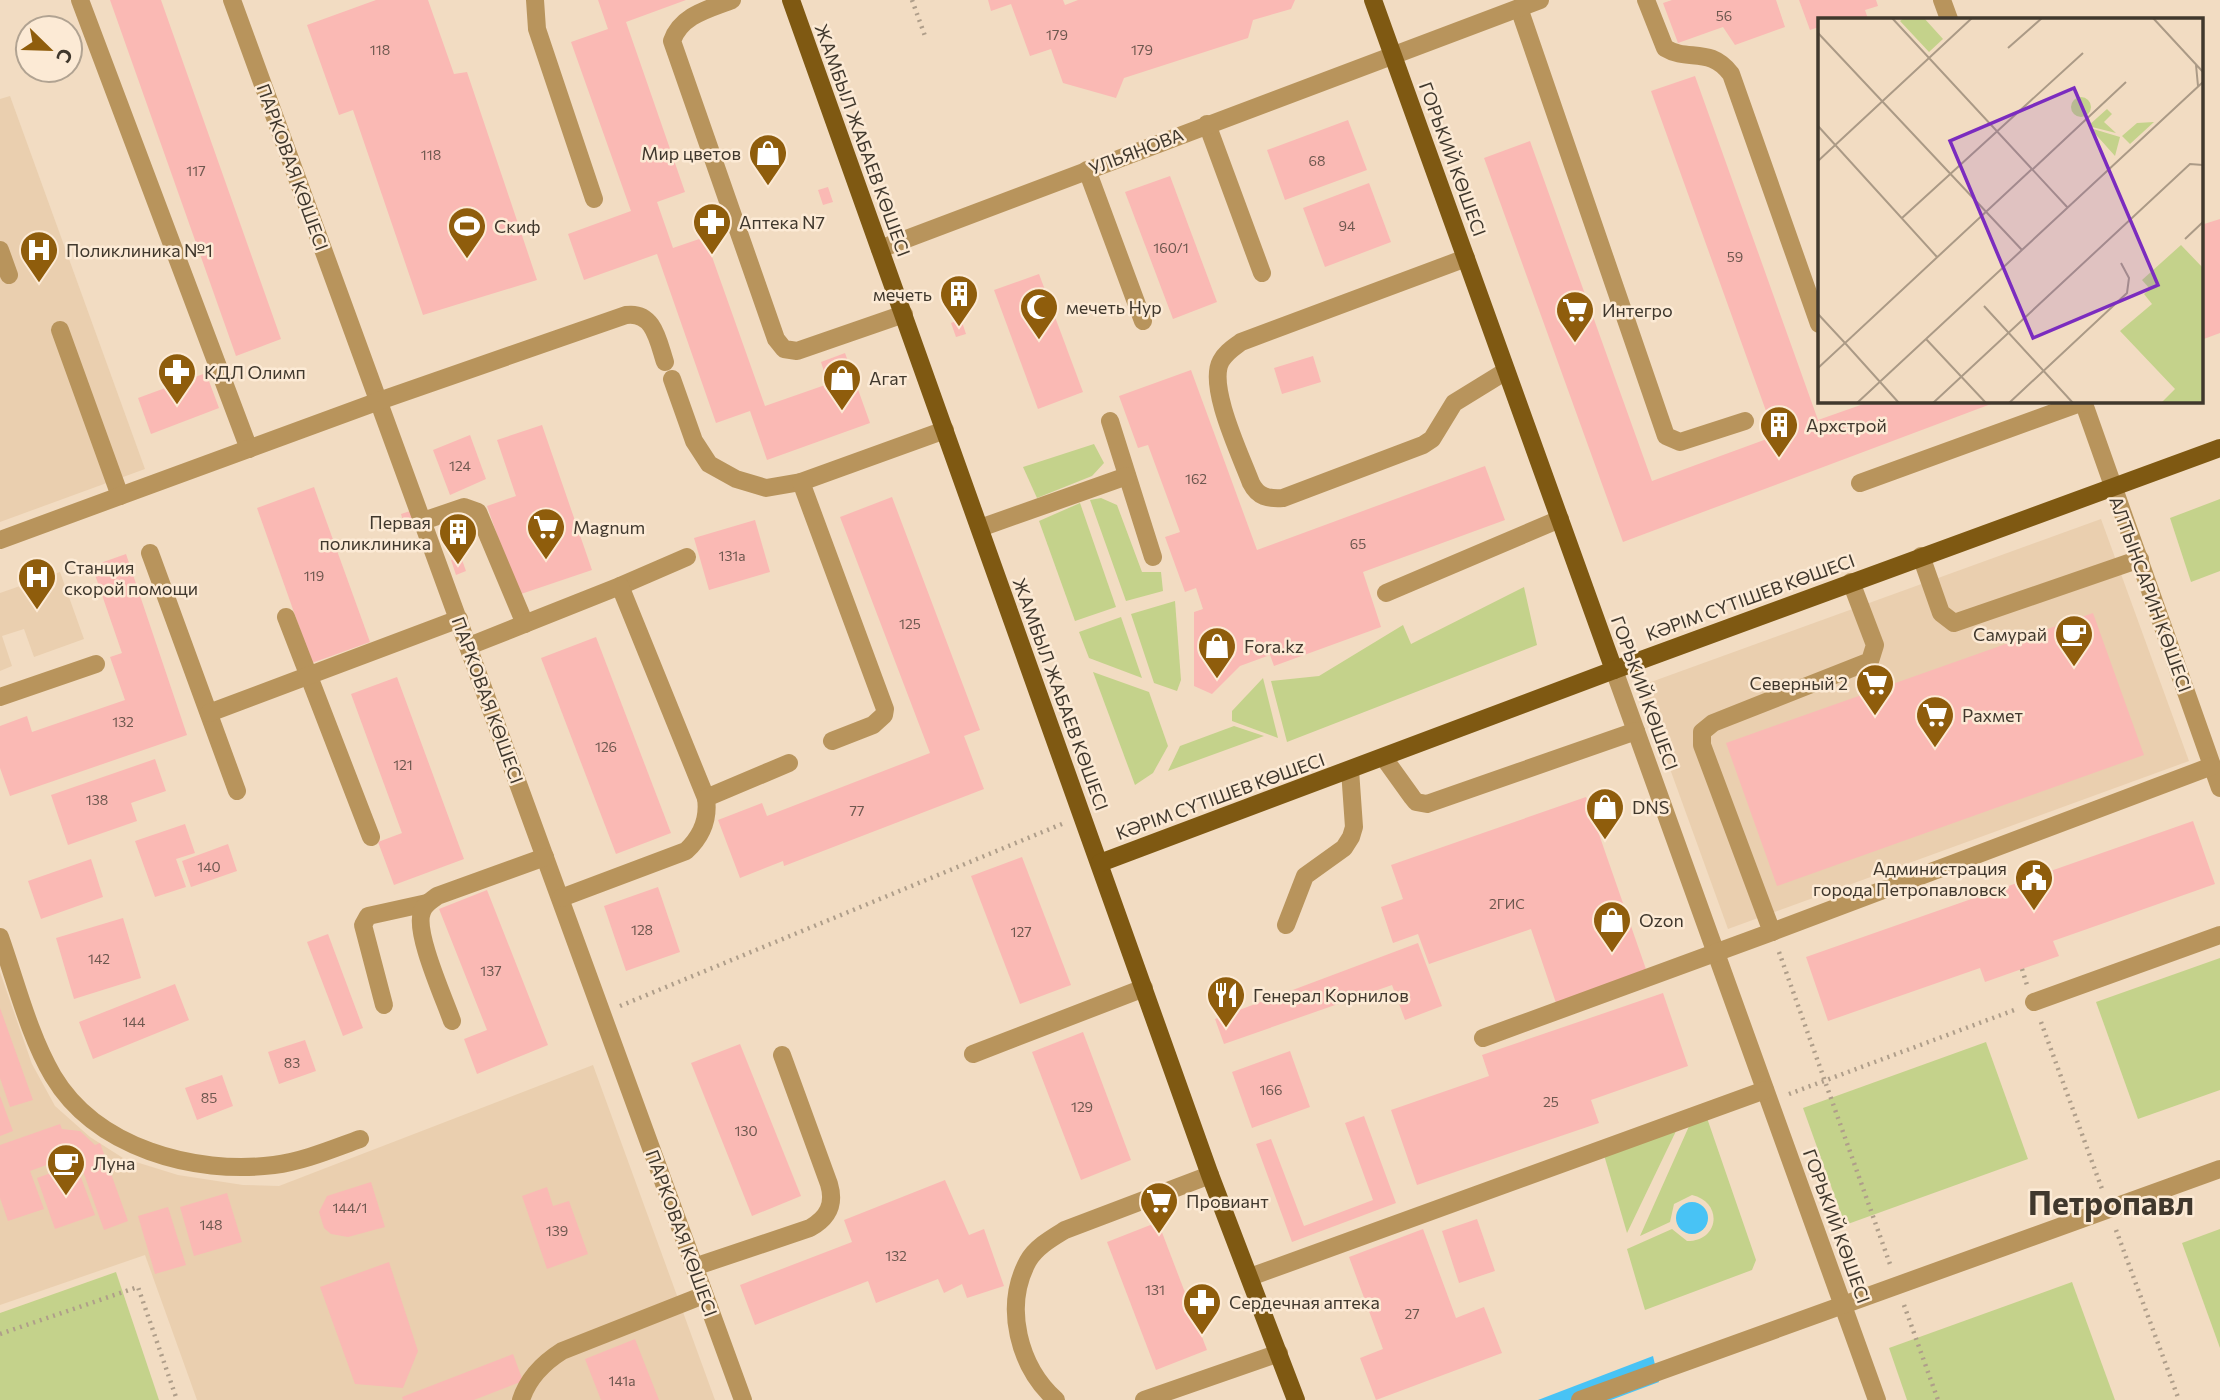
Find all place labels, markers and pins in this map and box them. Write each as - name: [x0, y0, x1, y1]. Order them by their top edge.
- shop icon: Мир цветов: [747, 132, 789, 187]
- place label: Мир цветов: [641, 142, 741, 164]
- pharmacy icon: Аптека N7: [691, 201, 733, 256]
- sports icon: Скиф: [446, 205, 488, 260]
- place label: Аптека N7: [739, 211, 825, 233]
- place label: Скиф: [494, 215, 540, 237]
- hospital icon: Поликлиника №1: [18, 229, 60, 284]
- place label: Поликлиника №1: [66, 239, 213, 261]
- building icon: мечеть: [938, 273, 980, 328]
- place label: мечеть: [873, 283, 932, 305]
- mosque icon: мечеть Нур: [1018, 286, 1060, 341]
- supermarket icon: Интегро: [1554, 289, 1596, 344]
- place label: мечеть Нур: [1066, 296, 1162, 318]
- place label: Интегро: [1602, 299, 1673, 321]
- pharmacy icon: КДЛ Олимп: [156, 351, 198, 406]
- shop icon: Агат: [821, 357, 863, 412]
- place label: КДЛ Олимп: [204, 361, 306, 383]
- place label: Агат: [869, 367, 908, 389]
- building icon: Архстрой: [1758, 404, 1800, 459]
- place label: Архстрой: [1806, 414, 1887, 436]
- supermarket icon: Magnum: [525, 506, 567, 561]
- place label: Первая поликлиника: [320, 511, 431, 554]
- building icon: Первая поликлиника: [437, 511, 479, 566]
- place label: Magnum: [573, 516, 645, 538]
- hospital icon: Станция скорой помощи: [16, 556, 58, 611]
- place label: Станция скорой помощи: [64, 556, 198, 599]
- cafe icon: Самурай: [2053, 613, 2095, 668]
- place label: Самурай: [1973, 623, 2047, 645]
- shop icon: Fora.kz: [1196, 625, 1238, 680]
- place label: Fora.kz: [1244, 635, 1304, 657]
- supermarket icon: Северный 2: [1854, 662, 1896, 717]
- place label: Северный 2: [1750, 672, 1848, 694]
- supermarket icon: Рахмет: [1914, 694, 1956, 749]
- place label: Рахмет: [1962, 704, 2023, 726]
- shop icon: DNS: [1584, 786, 1626, 841]
- place label: DNS: [1632, 796, 1669, 818]
- place label: Администрация города Петропавловск: [1813, 857, 2007, 900]
- public building icon: Администрация города Петропавловск: [2013, 857, 2055, 912]
- shop icon: Ozon: [1591, 899, 1633, 954]
- place label: Ozon: [1639, 909, 1684, 931]
- restaurant icon: Генерал Корнилов: [1205, 974, 1247, 1029]
- place label: Генерал Корнилов: [1253, 984, 1409, 1006]
- cafe icon: Луна: [45, 1142, 87, 1197]
- place label: Луна: [93, 1152, 135, 1174]
- supermarket icon: Провиант: [1138, 1180, 1180, 1235]
- place label: Провиант: [1186, 1190, 1269, 1212]
- pharmacy icon: Сердечная аптека: [1181, 1281, 1223, 1336]
- place label: Сердечная аптека: [1229, 1291, 1380, 1313]

